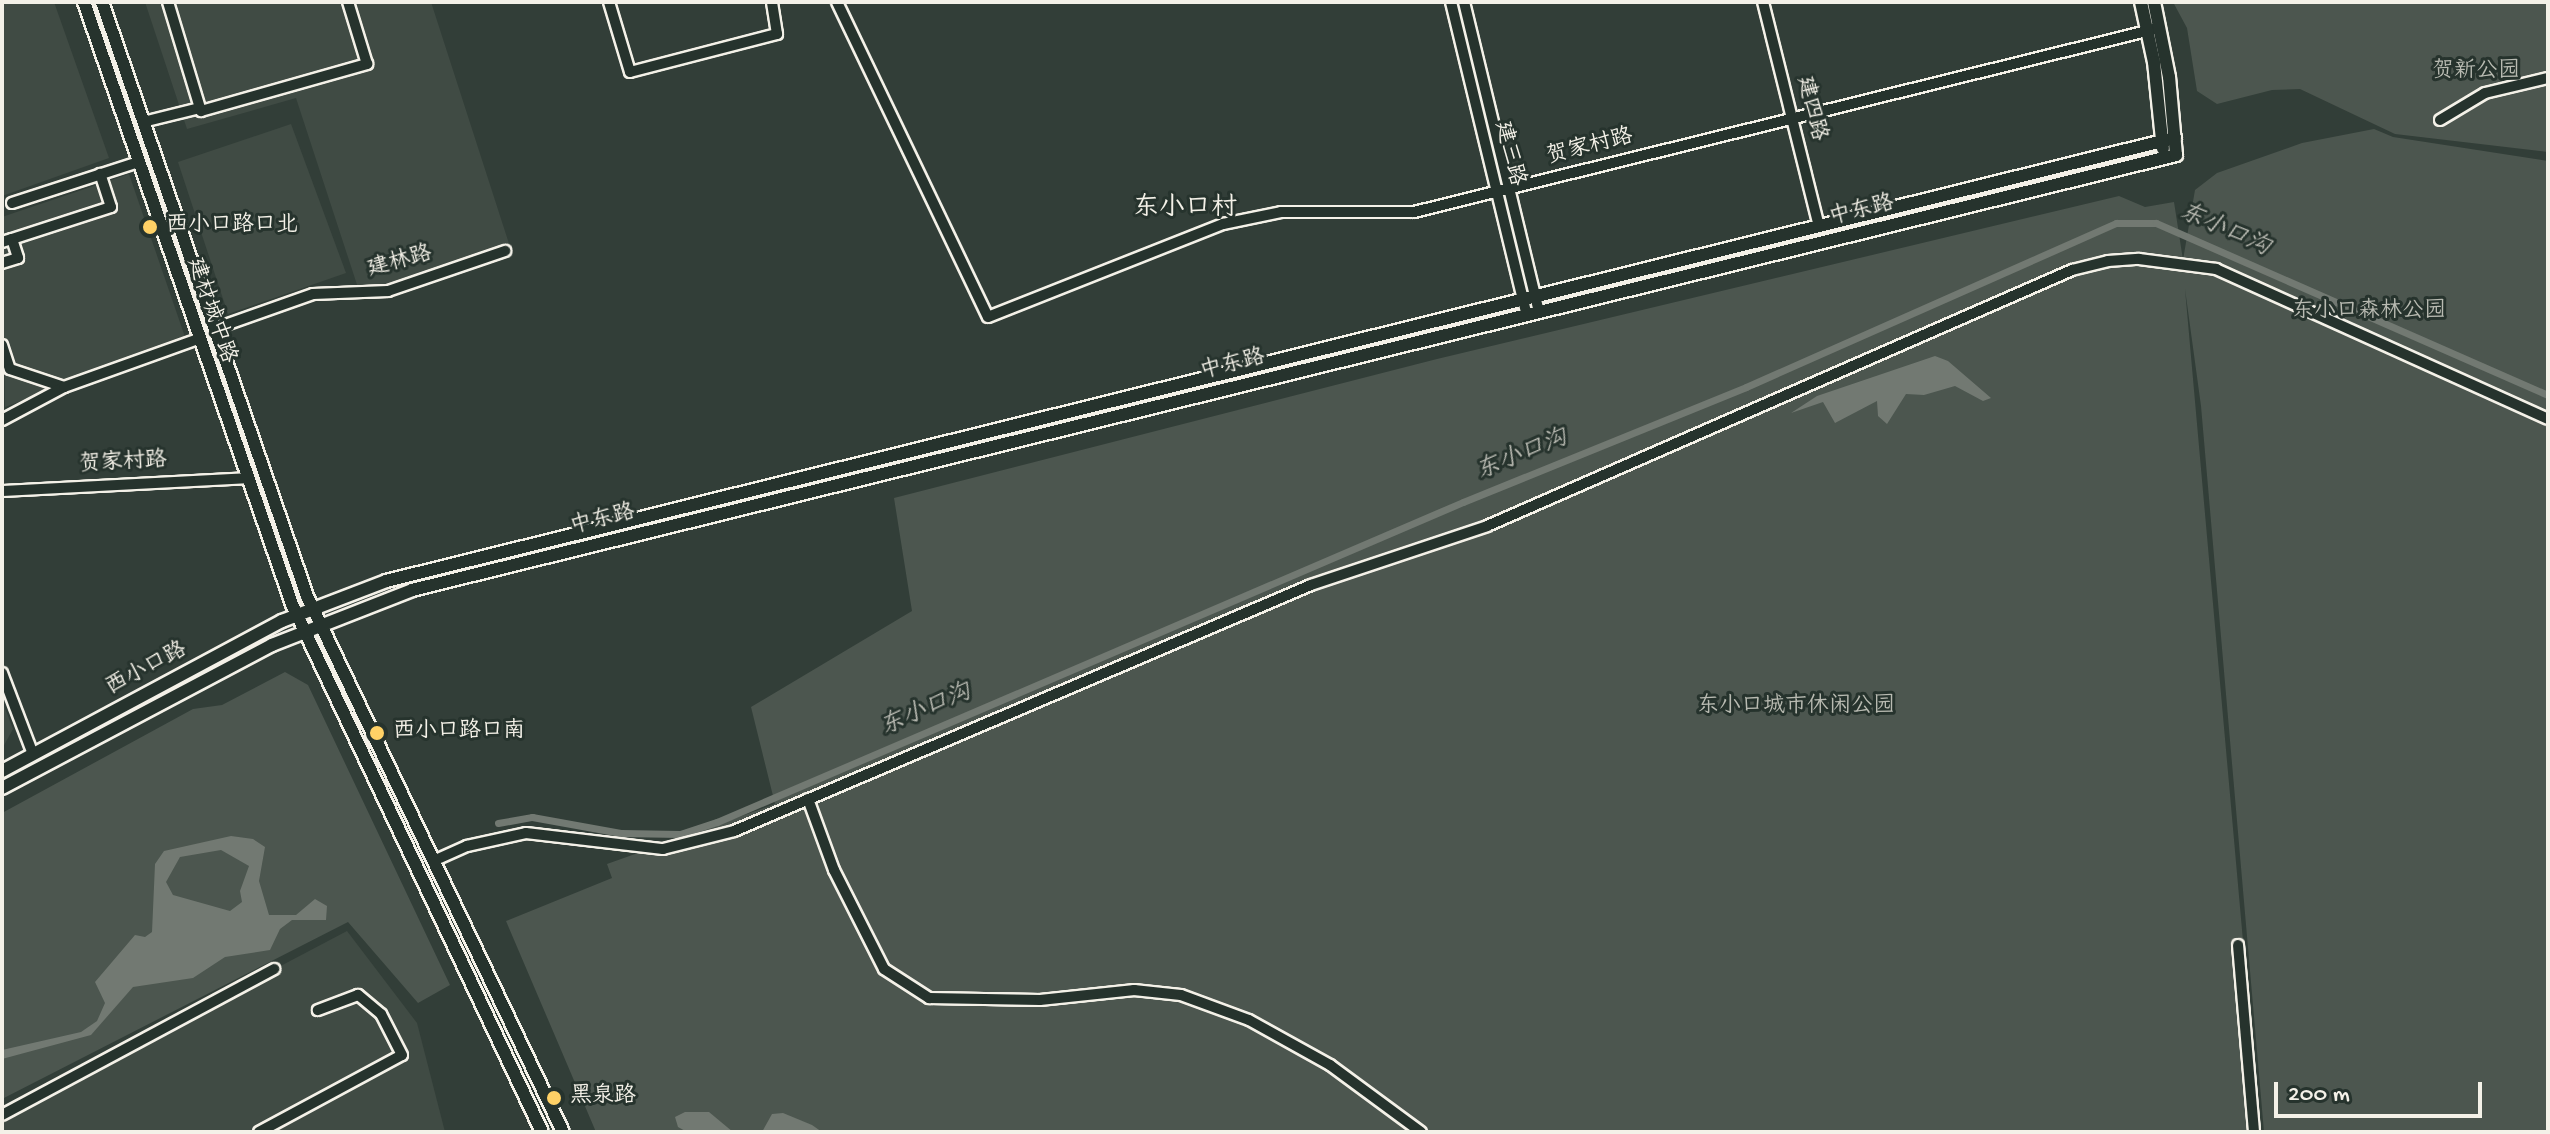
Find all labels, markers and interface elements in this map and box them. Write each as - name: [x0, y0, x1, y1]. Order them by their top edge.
- park label: 贺新公园: [2432, 60, 2520, 86]
- street label: 建四路: [1789, 74, 1831, 144]
- street label: 建三路: [1487, 119, 1529, 189]
- street label: 贺家村路: [1544, 125, 1636, 171]
- street label: 中东路: [1827, 191, 1897, 233]
- district label: 东小口村: [1133, 194, 1237, 226]
- water label: 东小口沟: [2174, 198, 2274, 264]
- place label: 西小口路口北: [166, 214, 298, 240]
- marker: 西小口路口北: [141, 218, 159, 236]
- street label: 建林路: [365, 242, 435, 284]
- street label: 建材城中路: [180, 255, 240, 367]
- park label: 东小口森林公园: [2292, 300, 2446, 326]
- street label: 中东路: [1198, 345, 1268, 387]
- water label: 东小口沟: [1472, 425, 1572, 487]
- street label: 贺家村路: [78, 449, 168, 479]
- street label: 中东路: [568, 500, 638, 542]
- street label: 西小口路: [102, 638, 192, 702]
- water label: 东小口沟: [876, 679, 976, 743]
- park label: 东小口城市休闲公园: [1697, 695, 1895, 721]
- place label: 西小口路口南: [393, 720, 525, 746]
- marker: 西小口路口南: [368, 724, 386, 742]
- scale bar: [2278, 1066, 2486, 1116]
- text: 200 m: [2288, 1081, 2350, 1110]
- place label: 黑泉路: [570, 1085, 636, 1111]
- marker: 黑泉路: [545, 1089, 563, 1107]

